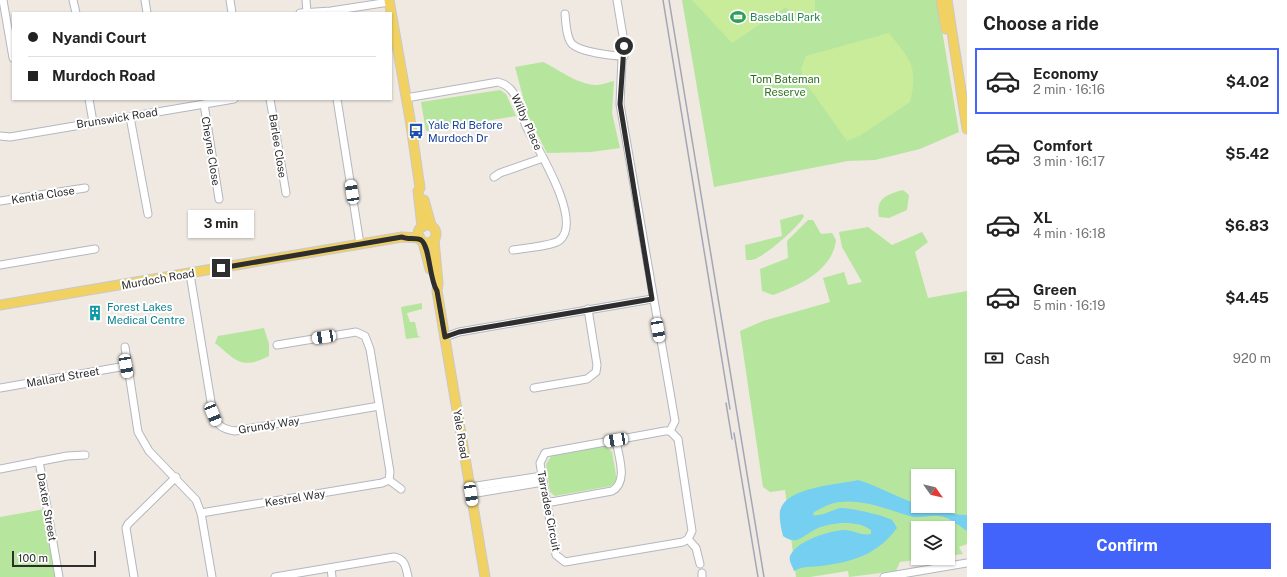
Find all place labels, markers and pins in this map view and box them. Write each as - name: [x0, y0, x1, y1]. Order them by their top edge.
- sports icon: Baseball Park: [729, 8, 747, 26]
- place label: Baseball Park: [750, 11, 820, 23]
- place label: Yale Rd Before Murdoch Dr: [428, 119, 503, 144]
- bus stop icon: Yale Rd Before Murdoch Dr: [407, 122, 425, 140]
- place label: Forest Lakes Medical Centre: [107, 301, 185, 326]
- building icon: Forest Lakes Medical Centre: [86, 304, 104, 322]

